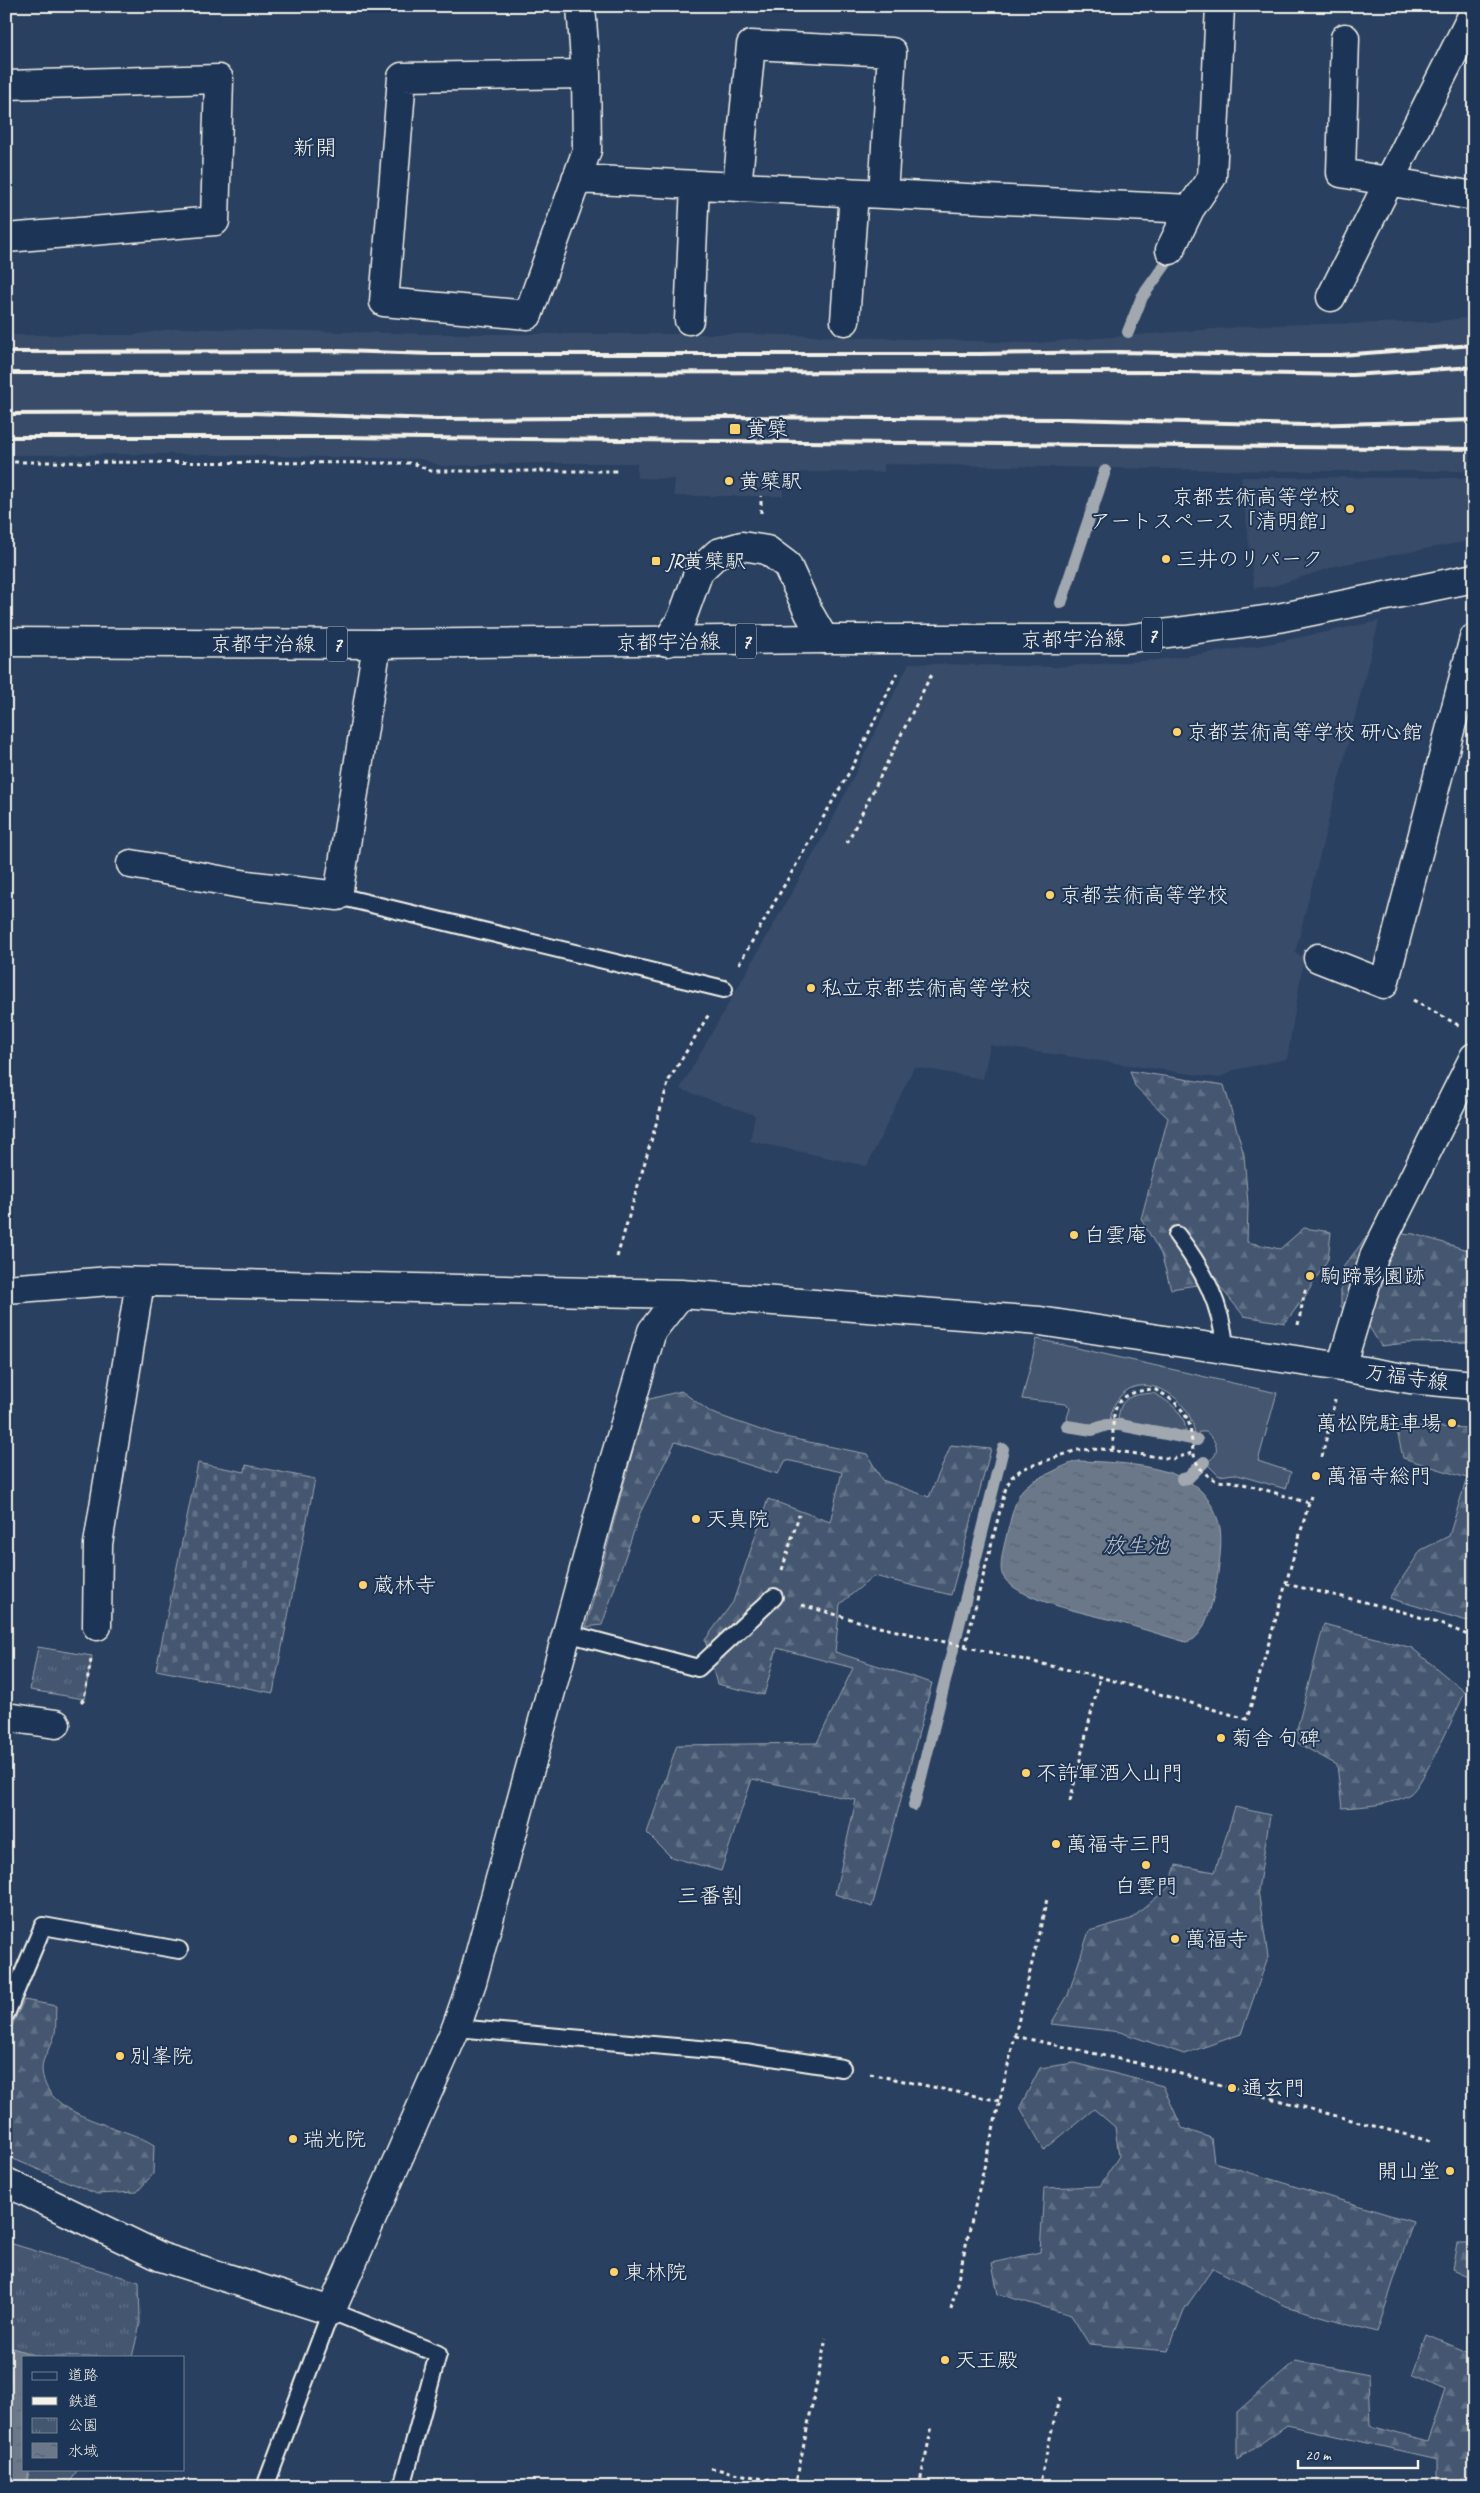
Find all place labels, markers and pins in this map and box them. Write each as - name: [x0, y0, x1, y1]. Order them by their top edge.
- place label: 黄檗: [746, 416, 788, 442]
- marker: 黄檗: [728, 422, 742, 436]
- place label: 黄檗駅: [739, 468, 802, 494]
- marker: 黄檗駅: [723, 475, 735, 487]
- place label: 京都芸術高等学校 アートスペース「清明館」: [1090, 484, 1340, 534]
- marker: 京都芸術高等学校 アートスペース「清明館」: [1344, 503, 1356, 515]
- place label: 三井のリパーク: [1176, 546, 1323, 572]
- place label: JR黄檗駅: [665, 548, 746, 574]
- marker: 三井のリパーク: [1160, 553, 1172, 565]
- marker: JR黄檗駅: [650, 555, 662, 567]
- place label: 京都芸術高等学校 研心館: [1187, 719, 1423, 745]
- marker: 京都芸術高等学校 研心館: [1171, 726, 1183, 738]
- place label: 京都芸術高等学校: [1060, 882, 1228, 908]
- marker: 京都芸術高等学校: [1044, 889, 1056, 901]
- place label: 私立京都芸術高等学校: [821, 975, 1031, 1001]
- marker: 私立京都芸術高等学校: [805, 982, 817, 994]
- place label: 白雲庵: [1084, 1222, 1147, 1248]
- marker: 白雲庵: [1068, 1229, 1080, 1241]
- place label: 駒蹄影園跡: [1320, 1263, 1425, 1289]
- marker: 駒蹄影園跡: [1304, 1270, 1316, 1282]
- place label: 萬松院駐車場: [1316, 1410, 1442, 1436]
- marker: 萬松院駐車場: [1446, 1417, 1458, 1429]
- place label: 萬福寺総門: [1326, 1463, 1431, 1489]
- marker: 萬福寺総門: [1310, 1470, 1322, 1482]
- place label: 天真院: [706, 1506, 769, 1532]
- marker: 天真院: [690, 1513, 702, 1525]
- place label: 蔵林寺: [373, 1572, 436, 1598]
- marker: 蔵林寺: [357, 1579, 369, 1591]
- place label: 菊舎 句碑: [1231, 1725, 1320, 1751]
- marker: 菊舎 句碑: [1215, 1732, 1227, 1744]
- place label: 不許軍酒入山門: [1036, 1760, 1183, 1786]
- marker: 不許軍酒入山門: [1020, 1767, 1032, 1779]
- place label: 萬福寺三門: [1066, 1831, 1171, 1857]
- marker: 萬福寺三門: [1050, 1838, 1062, 1850]
- marker: 白雲門: [1140, 1859, 1152, 1871]
- place label: 白雲門: [1115, 1873, 1178, 1899]
- place label: 萬福寺: [1185, 1926, 1248, 1952]
- marker: 萬福寺: [1169, 1933, 1181, 1945]
- place label: 別峯院: [130, 2043, 193, 2069]
- marker: 別峯院: [114, 2050, 126, 2062]
- place label: 通玄門: [1242, 2075, 1305, 2101]
- marker: 通玄門: [1226, 2082, 1238, 2094]
- place label: 瑞光院: [303, 2126, 366, 2152]
- marker: 瑞光院: [287, 2133, 299, 2145]
- place label: 開山堂: [1377, 2158, 1440, 2184]
- marker: 開山堂: [1444, 2165, 1456, 2177]
- place label: 東林院: [624, 2259, 687, 2285]
- marker: 東林院: [608, 2266, 620, 2278]
- place label: 天王殿: [955, 2347, 1018, 2373]
- marker: 天王殿: [939, 2354, 951, 2366]

